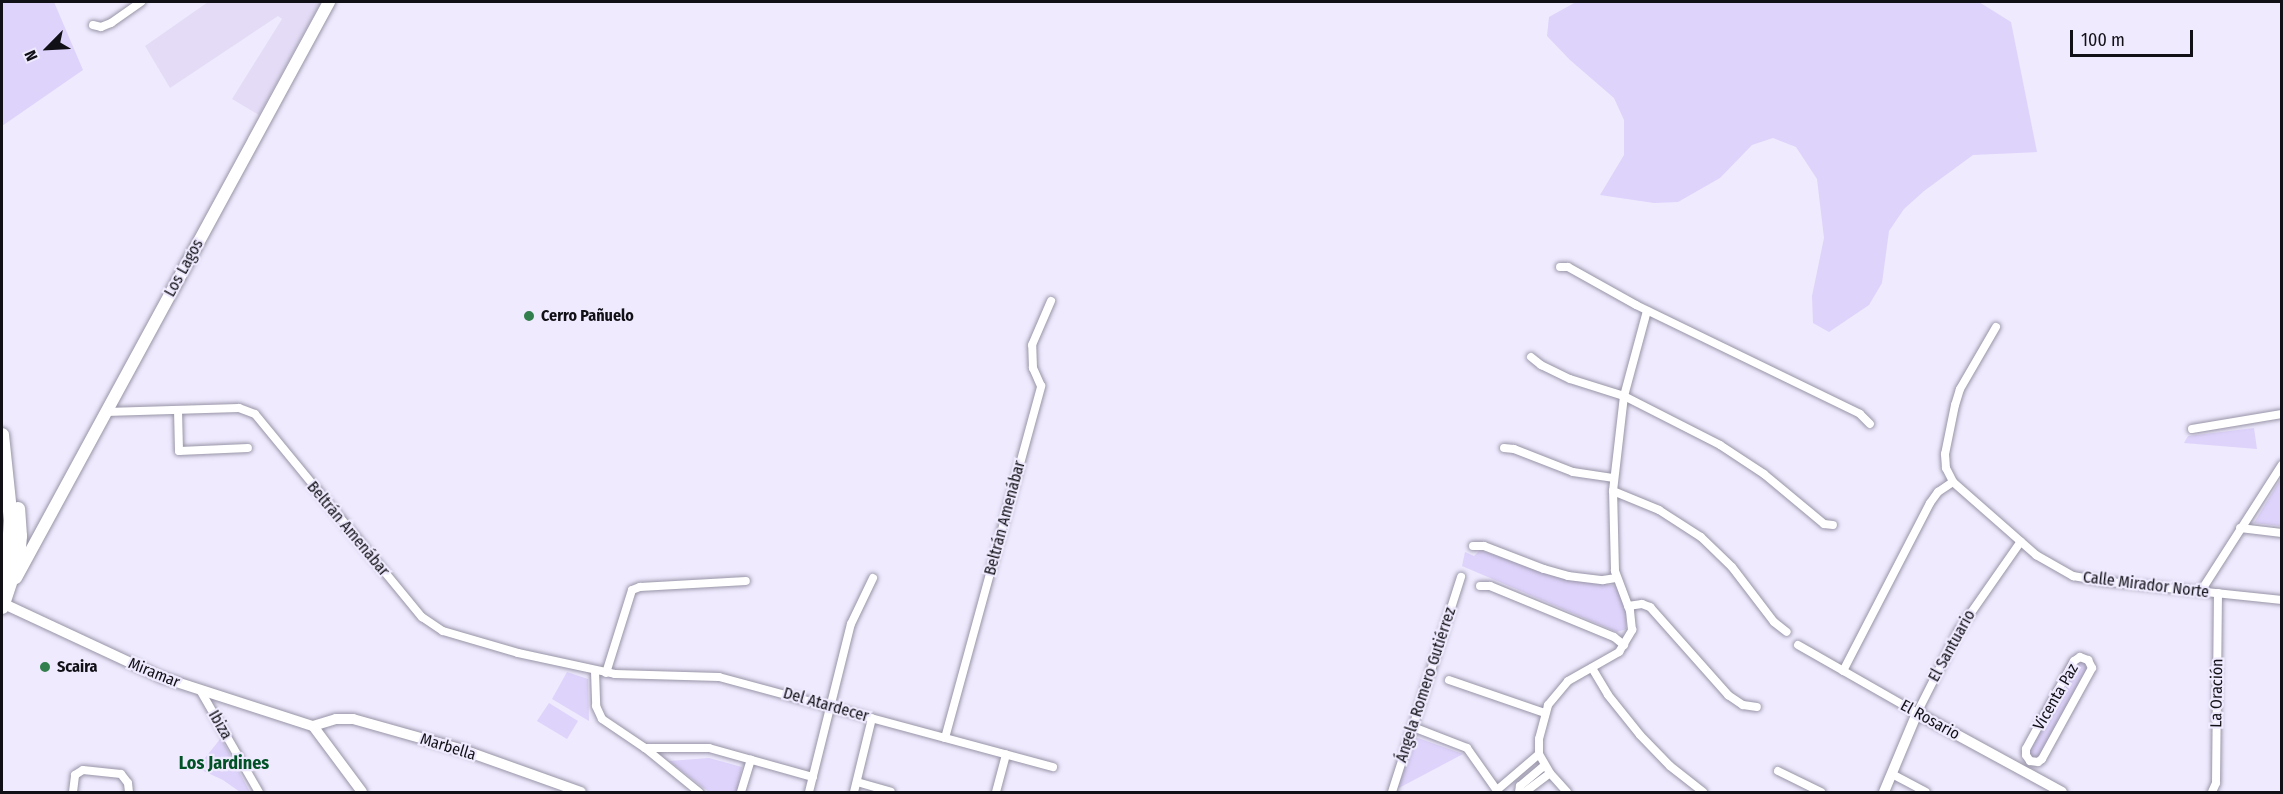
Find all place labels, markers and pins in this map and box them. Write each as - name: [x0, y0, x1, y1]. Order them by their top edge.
- place label: Cerro Pañuelo: [541, 306, 634, 326]
- marker: Cerro Pañuelo: [522, 309, 536, 323]
- place label: Scaira: [57, 657, 98, 677]
- marker: Scaira: [38, 660, 52, 674]

